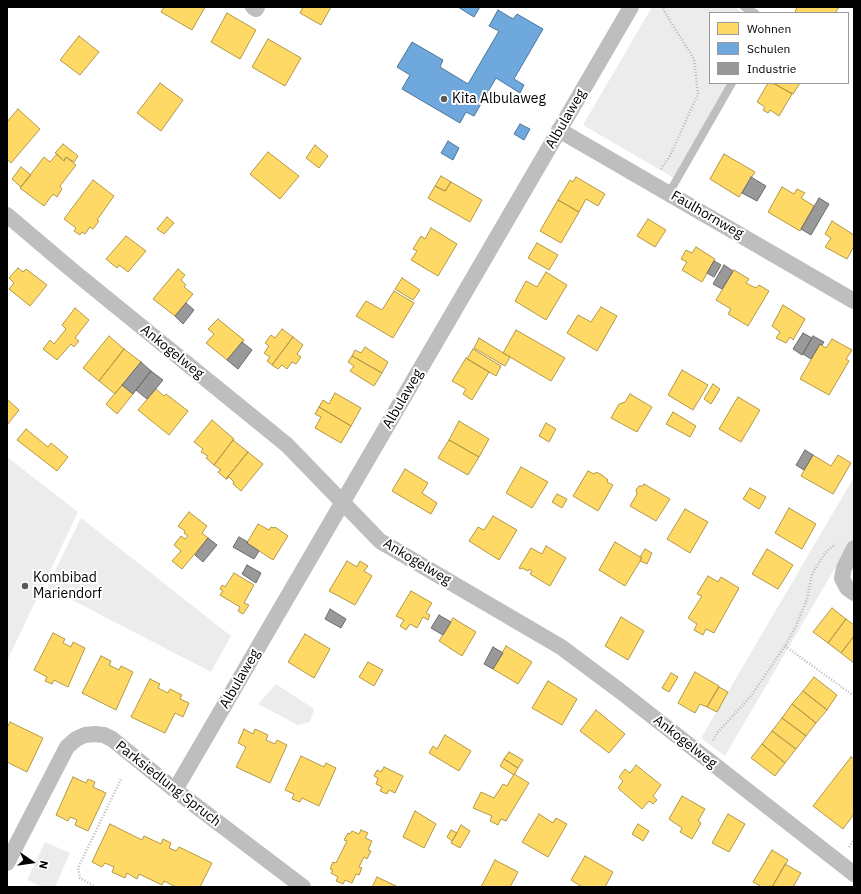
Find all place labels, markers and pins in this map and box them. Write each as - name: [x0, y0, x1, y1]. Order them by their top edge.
- place label: Kita Albulaweg: [452, 91, 546, 107]
- marker: Kita Albulaweg: [439, 94, 449, 104]
- place label: Kombibad Mariendorf: [33, 570, 102, 602]
- marker: Kombibad Mariendorf: [20, 581, 30, 591]

